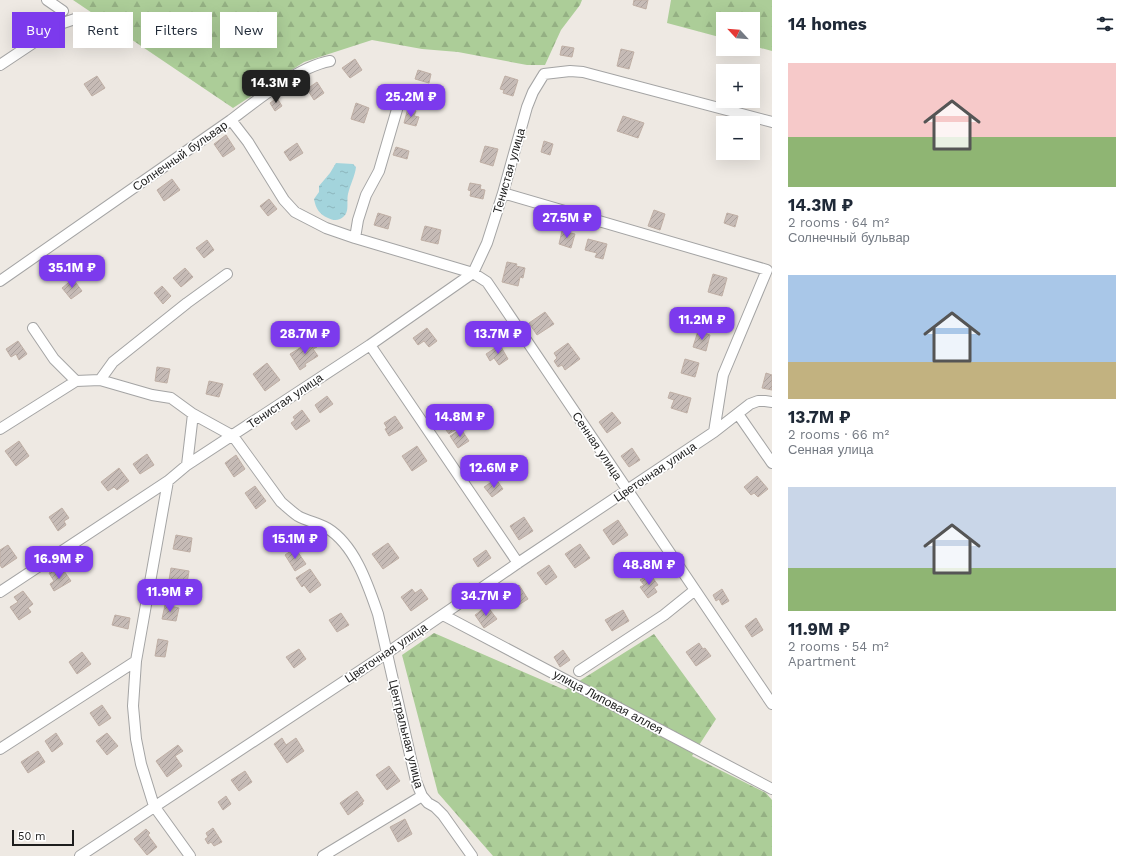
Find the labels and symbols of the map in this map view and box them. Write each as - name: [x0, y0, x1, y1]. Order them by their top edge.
- north arrow: [716, 12, 760, 56]
- pin: 14.3M ₽: [239, 70, 313, 104]
- pin: 25.2M ₽: [374, 84, 448, 118]
- street label: Солнечный бульвар: [130, 118, 230, 194]
- street label: Тенистая улица: [490, 126, 528, 215]
- pin: 27.5M ₽: [530, 205, 604, 239]
- pin: 35.1M ₽: [35, 255, 109, 289]
- pin: 11.2M ₽: [665, 307, 739, 341]
- pin: 28.7M ₽: [268, 321, 342, 355]
- pin: 13.7M ₽: [461, 321, 535, 355]
- street label: Тенистая улица: [244, 370, 326, 431]
- pin: 14.8M ₽: [423, 404, 497, 438]
- street label: Сенная улица: [569, 409, 625, 483]
- street label: Цветочная улица: [611, 439, 699, 505]
- pin: 12.6M ₽: [457, 455, 531, 489]
- pin: 15.1M ₽: [258, 526, 332, 560]
- pin: 16.9M ₽: [22, 546, 96, 580]
- pin: 48.8M ₽: [612, 552, 686, 586]
- pin: 11.9M ₽: [133, 579, 207, 613]
- pin: 34.7M ₽: [449, 583, 523, 617]
- street label: Цветочная улица: [342, 620, 430, 686]
- street label: улица Липовая аллея: [551, 667, 665, 737]
- street label: Центральная улица: [386, 678, 426, 790]
- scale bar: [12, 828, 74, 847]

